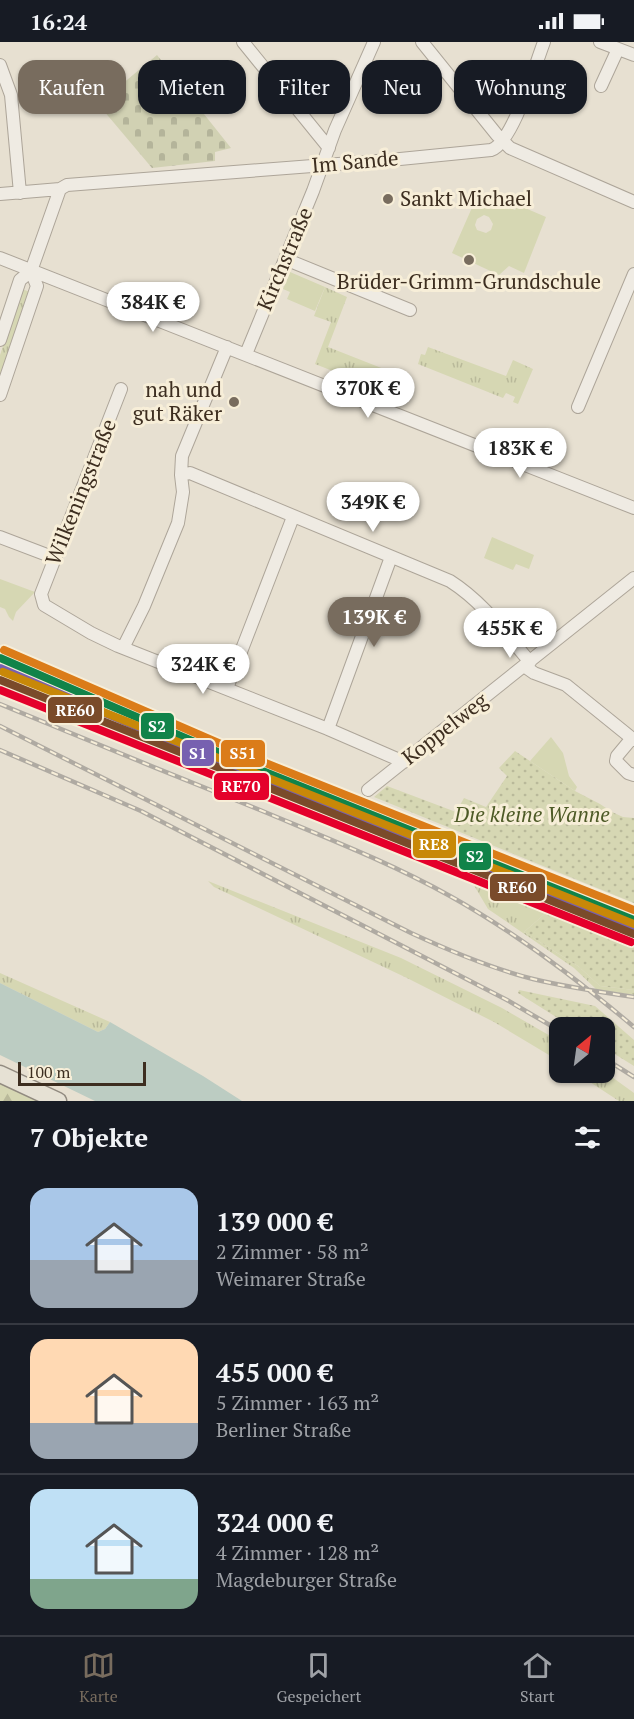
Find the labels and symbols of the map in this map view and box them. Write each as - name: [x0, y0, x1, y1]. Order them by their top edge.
- street label: Im Sande: [310, 143, 400, 179]
- place label: Sankt Michael: [400, 184, 532, 212]
- marker: Sankt Michael: [381, 192, 395, 206]
- street label: Kirchstraße: [250, 203, 318, 315]
- marker: Brüder-Grimm-Grundschule: [462, 253, 476, 267]
- place label: Brüder-Grimm-Grundschule: [337, 267, 601, 295]
- pin: 384K €: [104, 282, 202, 333]
- pin: 370K €: [319, 368, 417, 419]
- place label: nah und gut Räker: [133, 375, 222, 427]
- marker: nah und gut Räker: [227, 395, 241, 409]
- street label: Wilkeningstraße: [38, 414, 122, 569]
- pin: 183K €: [471, 428, 569, 479]
- pin: 349K €: [324, 482, 422, 533]
- pin: 139K €: [325, 597, 423, 648]
- pin: 455K €: [461, 608, 559, 659]
- pin: 324K €: [154, 644, 252, 695]
- street label: Koppelweg: [396, 685, 494, 770]
- line badge: RE60: [47, 696, 103, 724]
- text: RE60: [56, 699, 94, 721]
- line badge: S2: [140, 712, 175, 740]
- text: S2: [148, 715, 166, 737]
- line badge: S1: [181, 739, 215, 767]
- line badge: S51: [220, 739, 266, 768]
- text: S1: [189, 742, 207, 764]
- text: S51: [229, 742, 257, 764]
- line badge: RE70: [213, 772, 270, 801]
- text: RE70: [222, 775, 260, 797]
- park label: Die kleine Wanne: [453, 800, 610, 828]
- line badge: RE8: [412, 830, 457, 859]
- text: RE8: [419, 833, 449, 855]
- line badge: S2: [458, 842, 492, 871]
- text: S2: [466, 845, 484, 867]
- line badge: RE60: [489, 873, 546, 902]
- text: RE60: [498, 876, 536, 898]
- north arrow: [549, 1017, 615, 1083]
- scale bar: [18, 1059, 146, 1086]

